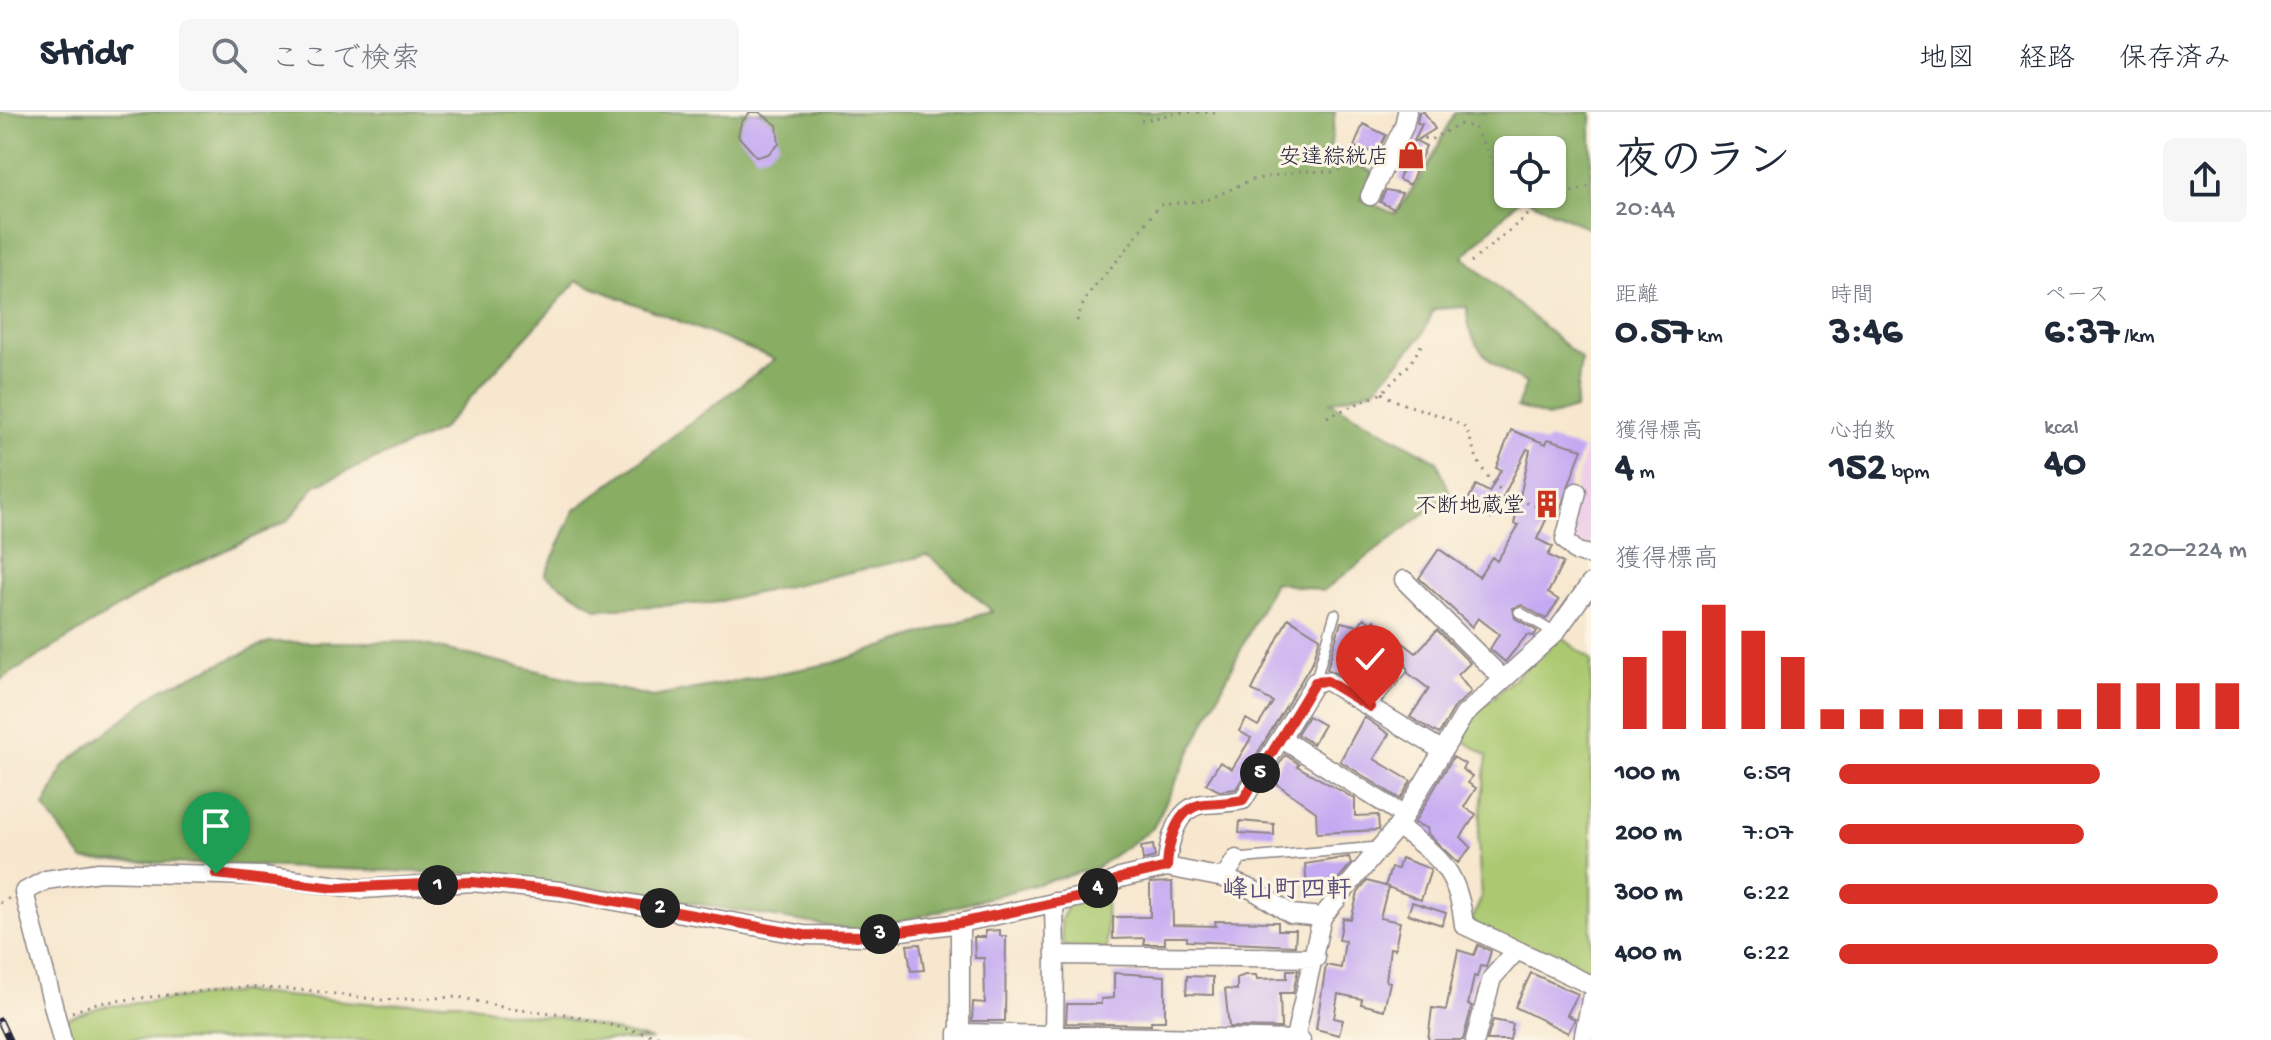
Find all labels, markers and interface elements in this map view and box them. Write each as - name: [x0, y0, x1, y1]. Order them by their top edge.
- search box: [179, 19, 739, 91]
- text: Stridr: [40, 33, 131, 77]
- icon: search: [207, 33, 251, 77]
- text: ここで検索: [271, 44, 421, 79]
- text: 地図: [1919, 44, 1975, 77]
- text: 経路: [2019, 44, 2075, 77]
- text: 保存済み: [2119, 44, 2231, 77]
- map controls: [1494, 136, 1566, 208]
- button: locate: [1494, 136, 1566, 208]
- button: share: [2163, 138, 2247, 222]
- text: 夜のラン: [1615, 139, 1791, 191]
- shop icon: 安達綜絖店: [1396, 140, 1426, 170]
- place label: 安達綜絖店: [1279, 145, 1389, 172]
- text: 20:44: [1615, 195, 1675, 226]
- text: 距離: [1615, 284, 1659, 310]
- text: 時間: [1830, 284, 1874, 310]
- text: ペース: [2044, 284, 2109, 310]
- text: 0.57: [1615, 310, 1692, 357]
- text: 3:46: [1830, 310, 1902, 357]
- text: 6:37: [2044, 310, 2119, 357]
- text: km: [1692, 324, 1723, 350]
- text: /km: [2119, 324, 2155, 350]
- text: kcal: [2044, 416, 2079, 442]
- text: 獲得標高: [1615, 420, 1703, 446]
- text: 心拍数: [1830, 420, 1896, 446]
- text: 40: [2044, 442, 2086, 489]
- text: 4: [1615, 446, 1634, 493]
- text: 152: [1830, 446, 1886, 493]
- text: m: [1634, 460, 1655, 486]
- text: bpm: [1886, 460, 1930, 486]
- building icon: 不断地蔵堂: [1532, 489, 1562, 519]
- place label: 不断地蔵堂: [1415, 494, 1525, 521]
- text: 220–224 m: [2128, 536, 2247, 567]
- text: 獲得標高: [1615, 546, 1719, 577]
- pin: [1336, 625, 1404, 707]
- icon: check: [1348, 637, 1392, 681]
- pin: 5: [1240, 753, 1280, 793]
- text: 100 m: [1615, 759, 1680, 790]
- text: 6:59: [1743, 759, 1791, 790]
- text: 5: [1254, 760, 1266, 786]
- pin: [182, 792, 250, 874]
- icon: arrive: [194, 804, 238, 848]
- text: 200 m: [1615, 819, 1682, 850]
- text: 7:07: [1743, 819, 1793, 850]
- pin: 1: [418, 865, 458, 905]
- pin: 4: [1078, 868, 1118, 908]
- text: 1: [434, 872, 442, 898]
- text: 4: [1093, 875, 1103, 901]
- district label: 峰山町四軒: [1222, 875, 1352, 908]
- text: 300 m: [1615, 879, 1683, 910]
- text: 6:22: [1743, 879, 1790, 910]
- pin: 2: [640, 888, 680, 928]
- text: 2: [655, 895, 665, 921]
- pin: 3: [860, 914, 900, 954]
- text: 3: [874, 921, 886, 947]
- text: 400 m: [1615, 939, 1681, 970]
- text: 6:22: [1743, 939, 1790, 970]

